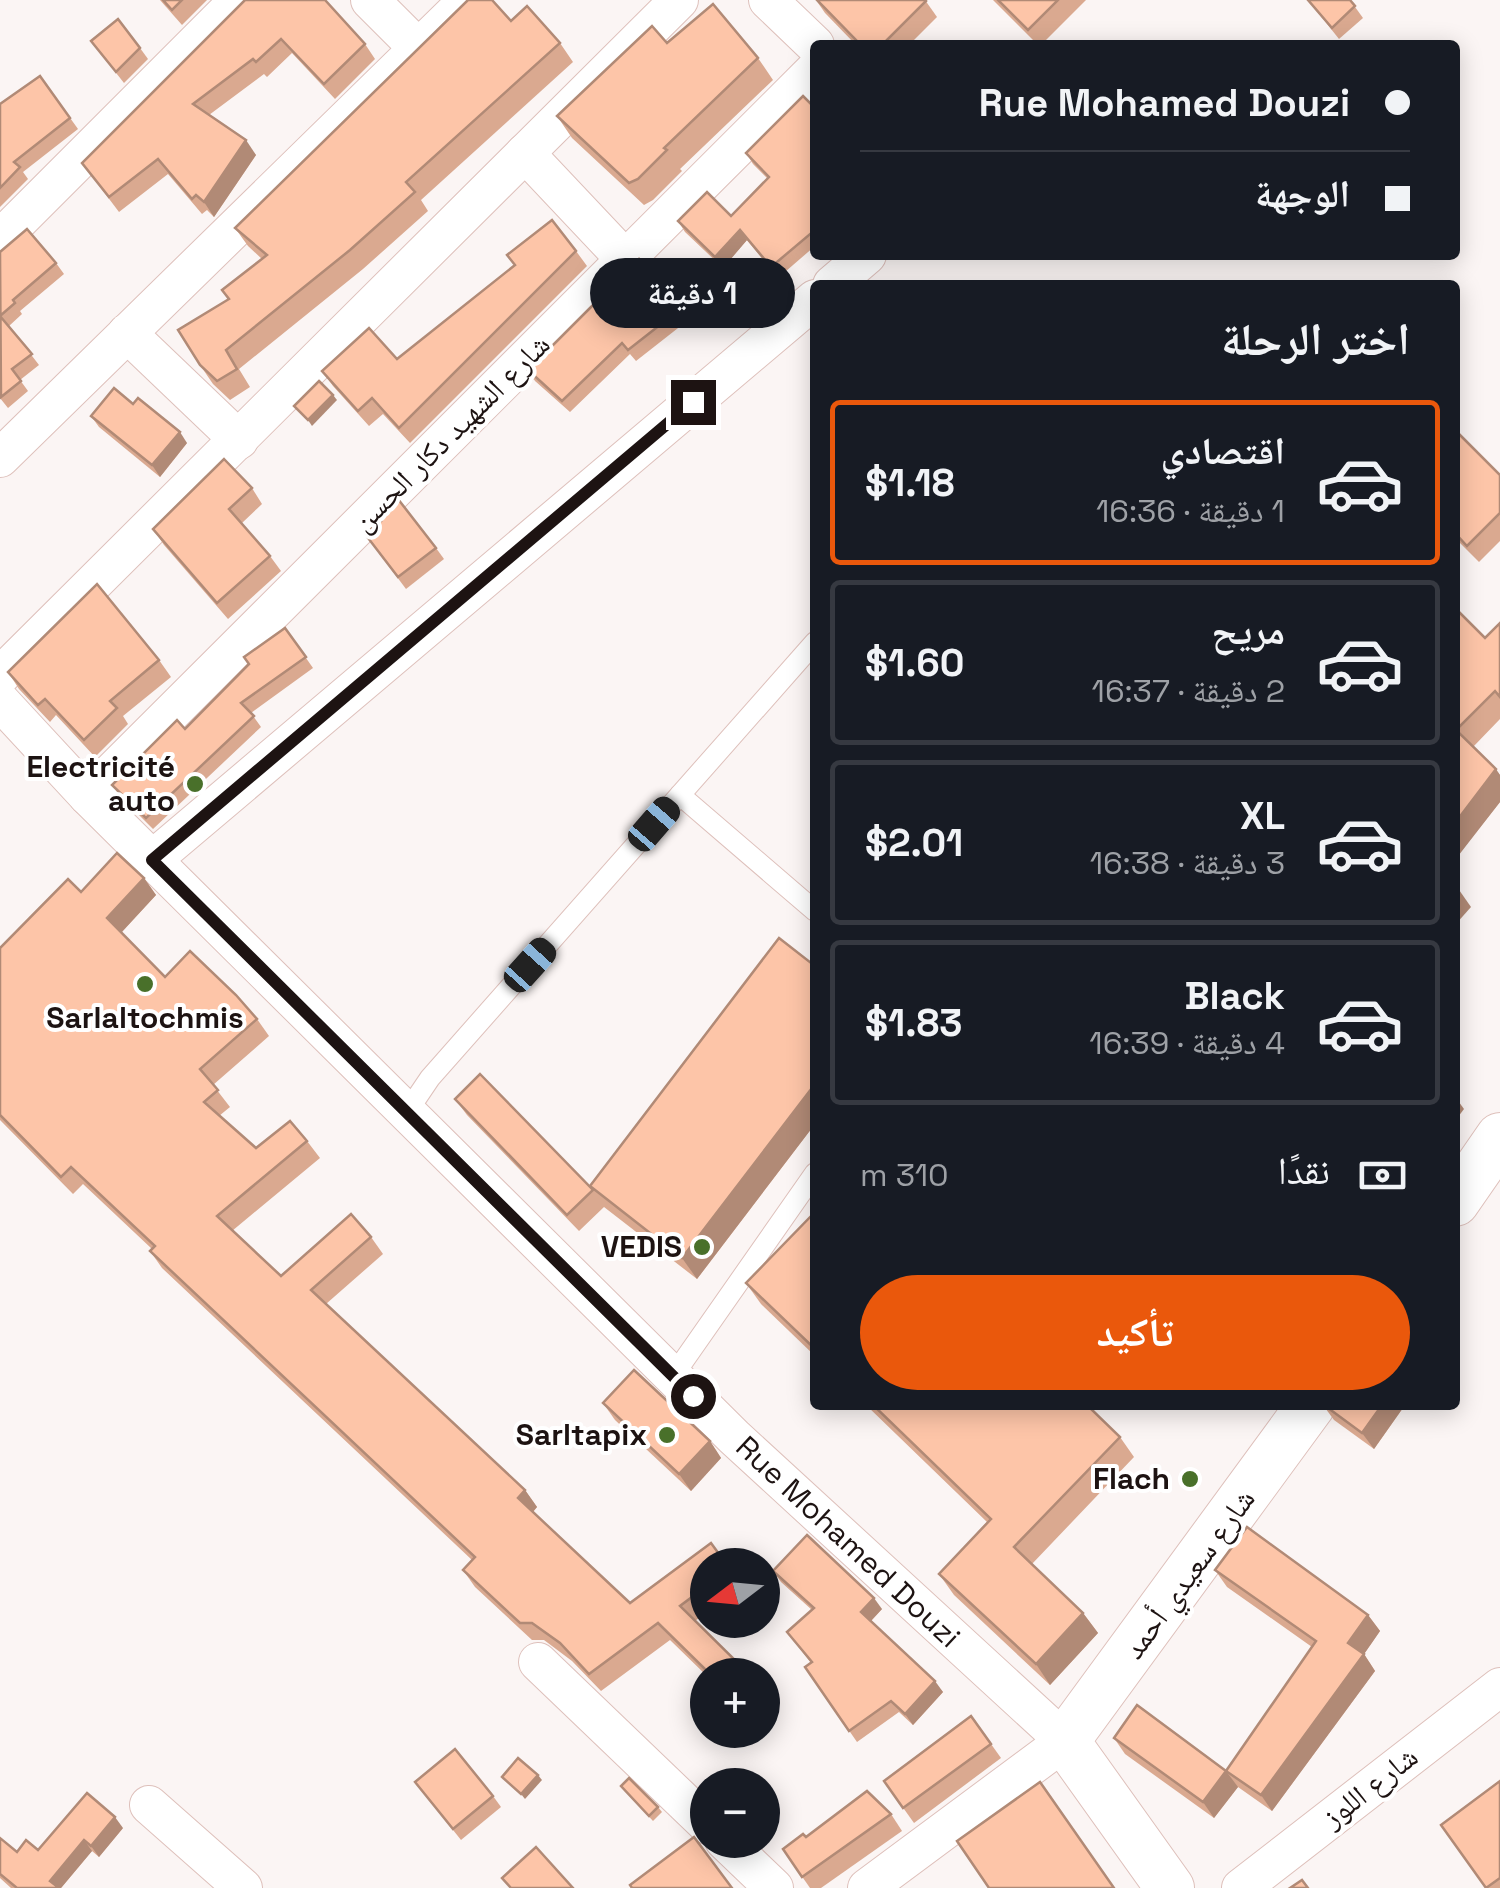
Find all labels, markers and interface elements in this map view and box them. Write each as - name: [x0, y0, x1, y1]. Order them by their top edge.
- text: Rue Mohamed Douzi: [979, 79, 1350, 127]
- text: الوجهة: [1255, 170, 1350, 218]
- callout: 1 دقيقة: [590, 257, 796, 327]
- text: 1 دقيقة: [648, 273, 737, 313]
- text: اختر الرحلة: [1221, 311, 1410, 368]
- street label: شارع الشهيد دكار الحسن: [343, 325, 558, 540]
- route end: [671, 380, 716, 425]
- text: اقتصادي: [1161, 427, 1285, 475]
- icon: car: [1315, 438, 1405, 528]
- text: $1.18: [865, 459, 955, 507]
- text: 1 دقيقة · 16:36: [1096, 491, 1285, 531]
- text: مريح: [1211, 607, 1285, 655]
- icon: car: [1315, 618, 1405, 708]
- text: $1.60: [865, 639, 964, 687]
- text: 2 دقيقة · 16:37: [1092, 671, 1285, 711]
- place label: Electricité auto: [26, 747, 175, 820]
- marker: Electricité auto: [184, 773, 206, 795]
- car: [623, 792, 685, 856]
- text: XL: [1240, 792, 1285, 840]
- icon: car: [1315, 798, 1405, 888]
- text: $2.01: [865, 819, 963, 867]
- text: 3 دقيقة · 16:38: [1090, 843, 1285, 883]
- car: [499, 933, 561, 997]
- text: Black: [1184, 972, 1285, 1020]
- marker: Sarlaltochmis: [134, 973, 156, 995]
- icon: car: [1315, 978, 1405, 1068]
- place label: Sarlaltochmis: [46, 998, 244, 1037]
- text: $1.83: [865, 999, 962, 1047]
- text: 4 دقيقة · 16:39: [1089, 1023, 1285, 1063]
- text: نقدًا: [1278, 1147, 1330, 1195]
- icon: cash: [1355, 1148, 1410, 1203]
- text: 310 m: [860, 1155, 949, 1195]
- place label: VEDIS: [601, 1227, 682, 1266]
- marker: VEDIS: [691, 1236, 713, 1258]
- button: تأكيد: [860, 1275, 1410, 1390]
- route start: [671, 1374, 716, 1419]
- place label: Sarltapix: [516, 1415, 647, 1454]
- marker: Sarltapix: [656, 1424, 678, 1446]
- street label: Rue Mohamed Douzi: [728, 1427, 969, 1656]
- place label: Flach: [1093, 1459, 1170, 1498]
- marker: Flach: [1179, 1468, 1201, 1490]
- street label: شارع سعيدي أحمد: [1114, 1481, 1267, 1669]
- north arrow: [690, 1548, 780, 1638]
- map controls: [690, 1548, 780, 1858]
- button: +: [690, 1658, 780, 1748]
- street label: شارع اللوز: [1313, 1737, 1426, 1837]
- button: −: [690, 1768, 780, 1858]

